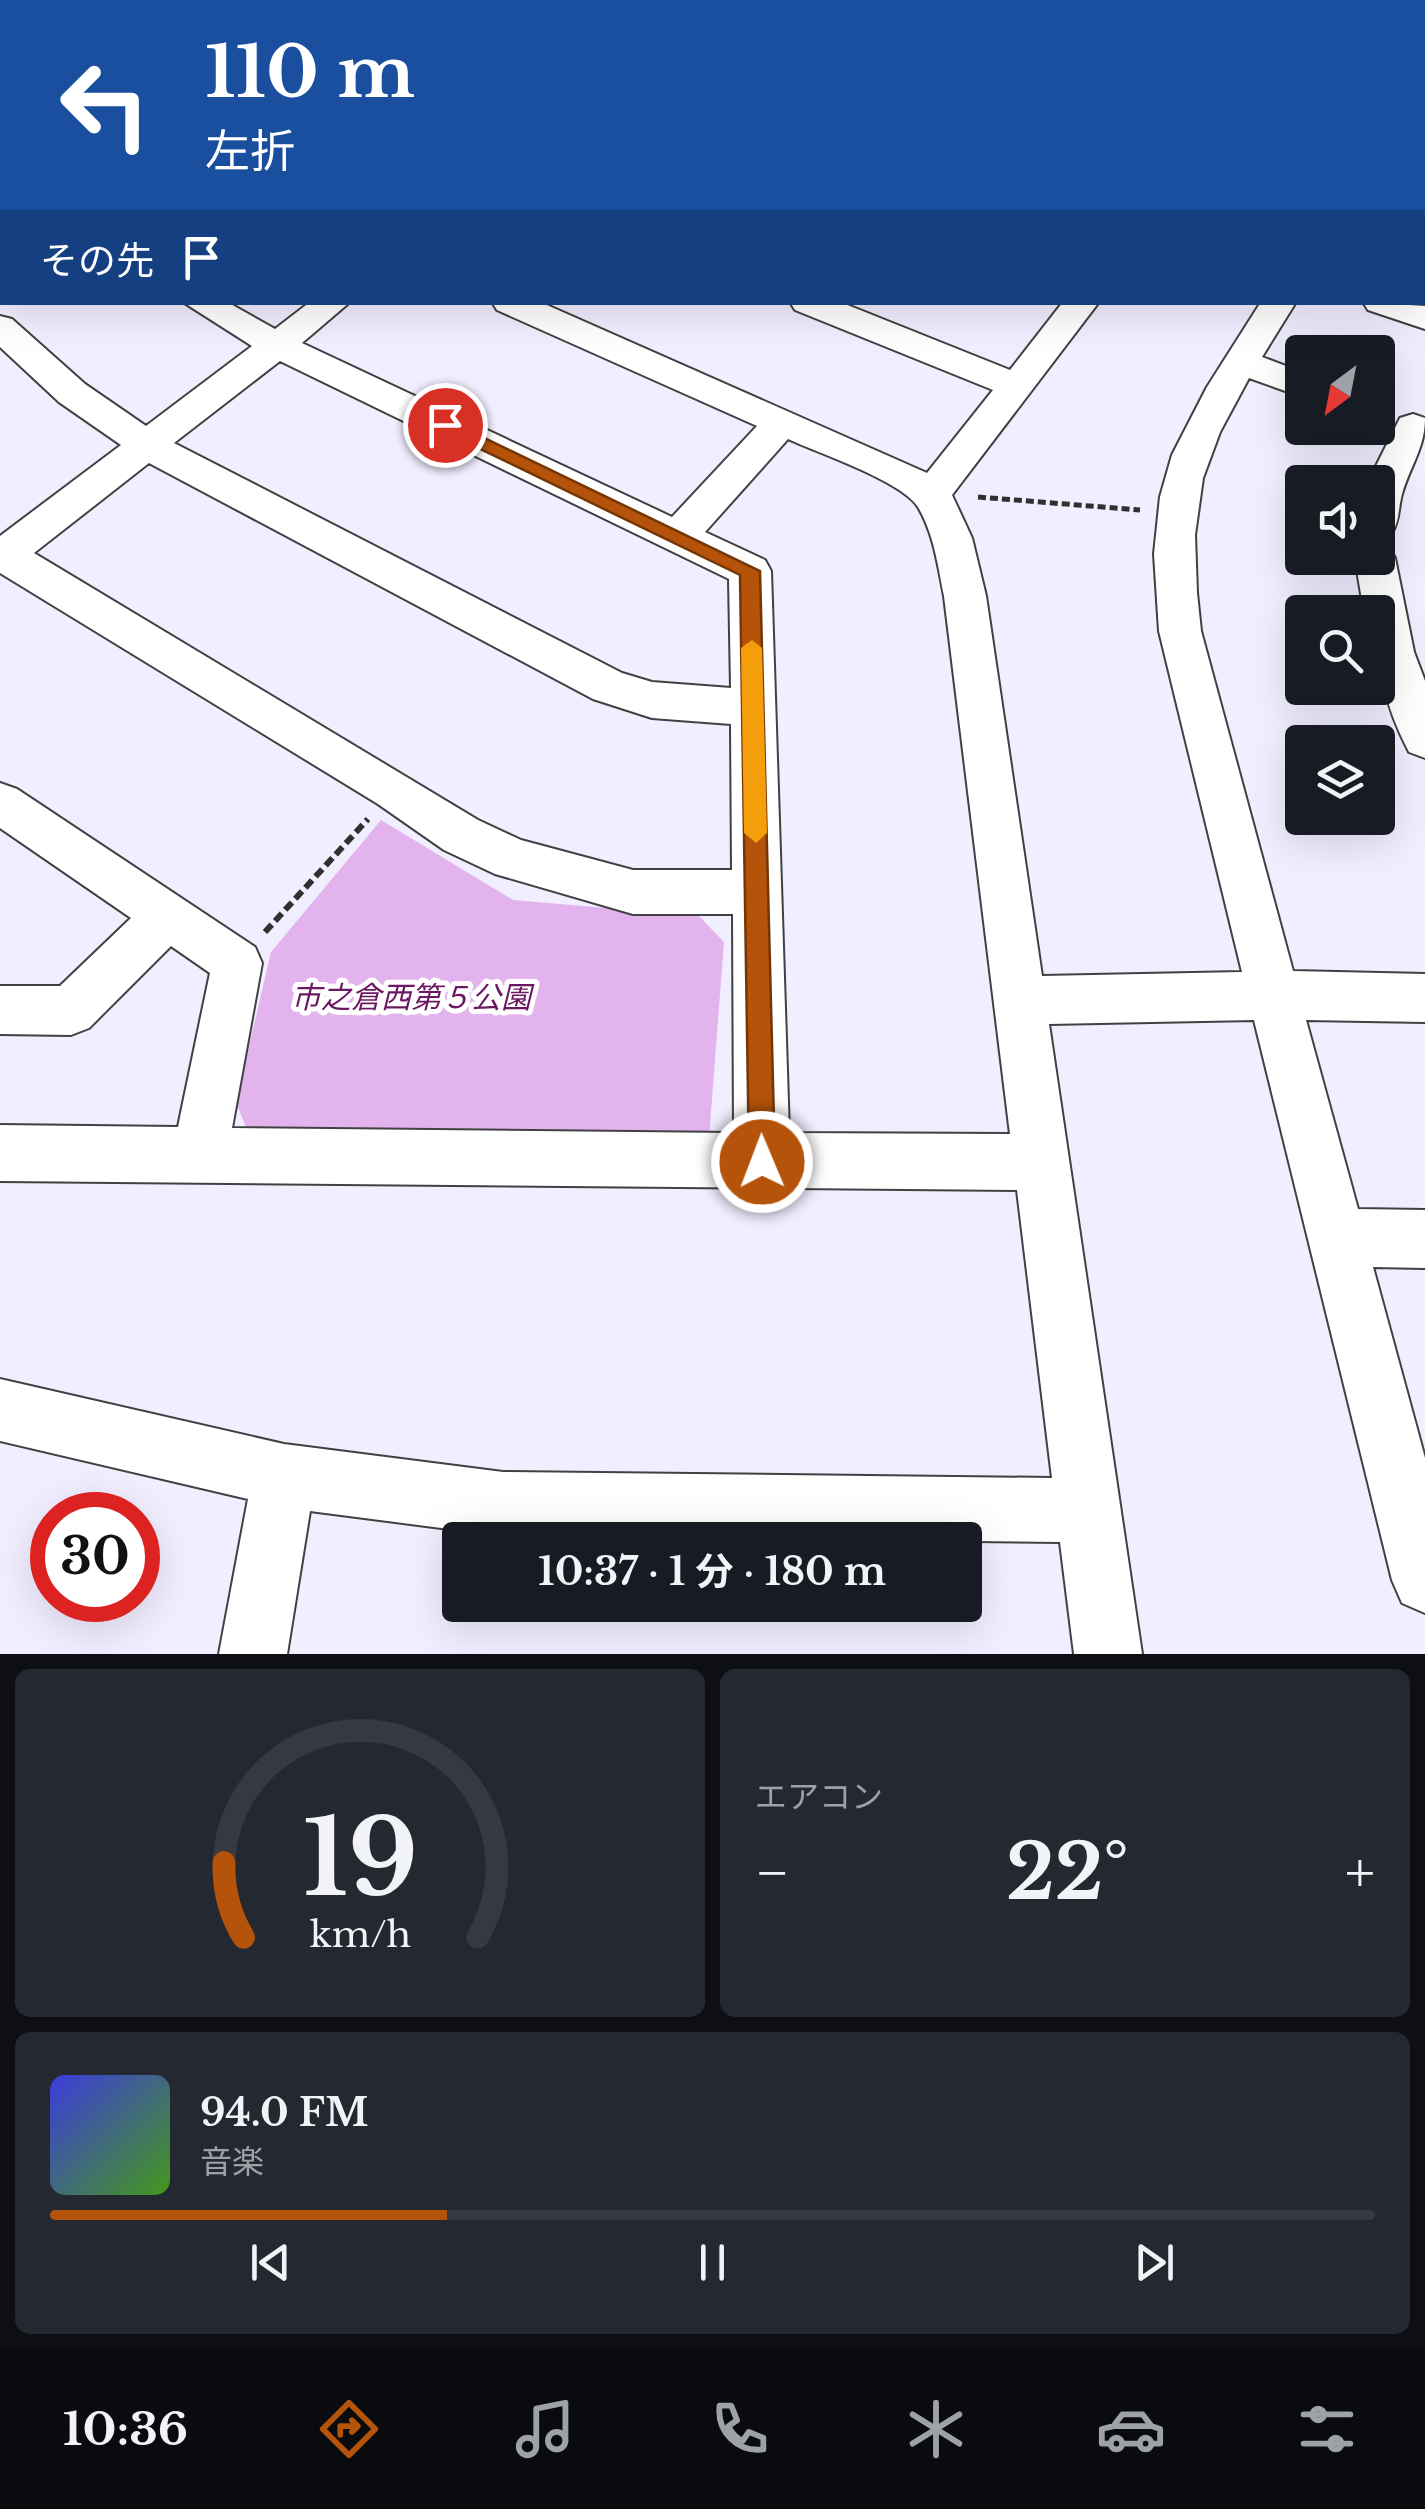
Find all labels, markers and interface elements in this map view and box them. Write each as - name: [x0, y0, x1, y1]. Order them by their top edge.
- text: 110 m: [205, 29, 415, 116]
- icon: left: [40, 40, 170, 170]
- text: 左折: [205, 123, 295, 179]
- icon: arrive: [174, 230, 229, 285]
- text: その先: [40, 237, 154, 284]
- north arrow: [1285, 335, 1395, 445]
- map controls: [1285, 335, 1395, 835]
- pin: [403, 383, 488, 468]
- icon: arrive: [418, 398, 473, 453]
- button: sound: [1285, 465, 1395, 575]
- button: search: [1285, 595, 1395, 705]
- button: layers: [1285, 725, 1395, 835]
- park label: 市之倉西第５公園: [291, 979, 535, 1016]
- position arrow: [710, 1110, 814, 1214]
- speed limit sign: 30: [30, 1492, 160, 1622]
- text: 10:37 · 1 分 · 180 m: [538, 1548, 886, 1595]
- text: エアコン: [755, 1777, 883, 1817]
- text: 19: [302, 1794, 418, 1923]
- text: 22°: [1006, 1826, 1129, 1919]
- text: −: [755, 1839, 790, 1907]
- text: +: [1345, 1839, 1375, 1907]
- text: km/h: [309, 1912, 411, 1957]
- text: 94.0 FM: [200, 2089, 368, 2136]
- text: 音楽: [200, 2142, 264, 2182]
- icon: previous: [243, 2235, 298, 2290]
- icon: pause: [685, 2235, 740, 2290]
- icon: next: [1127, 2235, 1182, 2290]
- icon: directions: [314, 2394, 384, 2464]
- icon: music: [510, 2394, 580, 2464]
- icon: phone: [705, 2394, 775, 2464]
- icon: climate: [901, 2394, 971, 2464]
- icon: car: [1096, 2394, 1166, 2464]
- icon: filters: [1292, 2394, 1362, 2464]
- text: 10:36: [63, 2401, 188, 2457]

